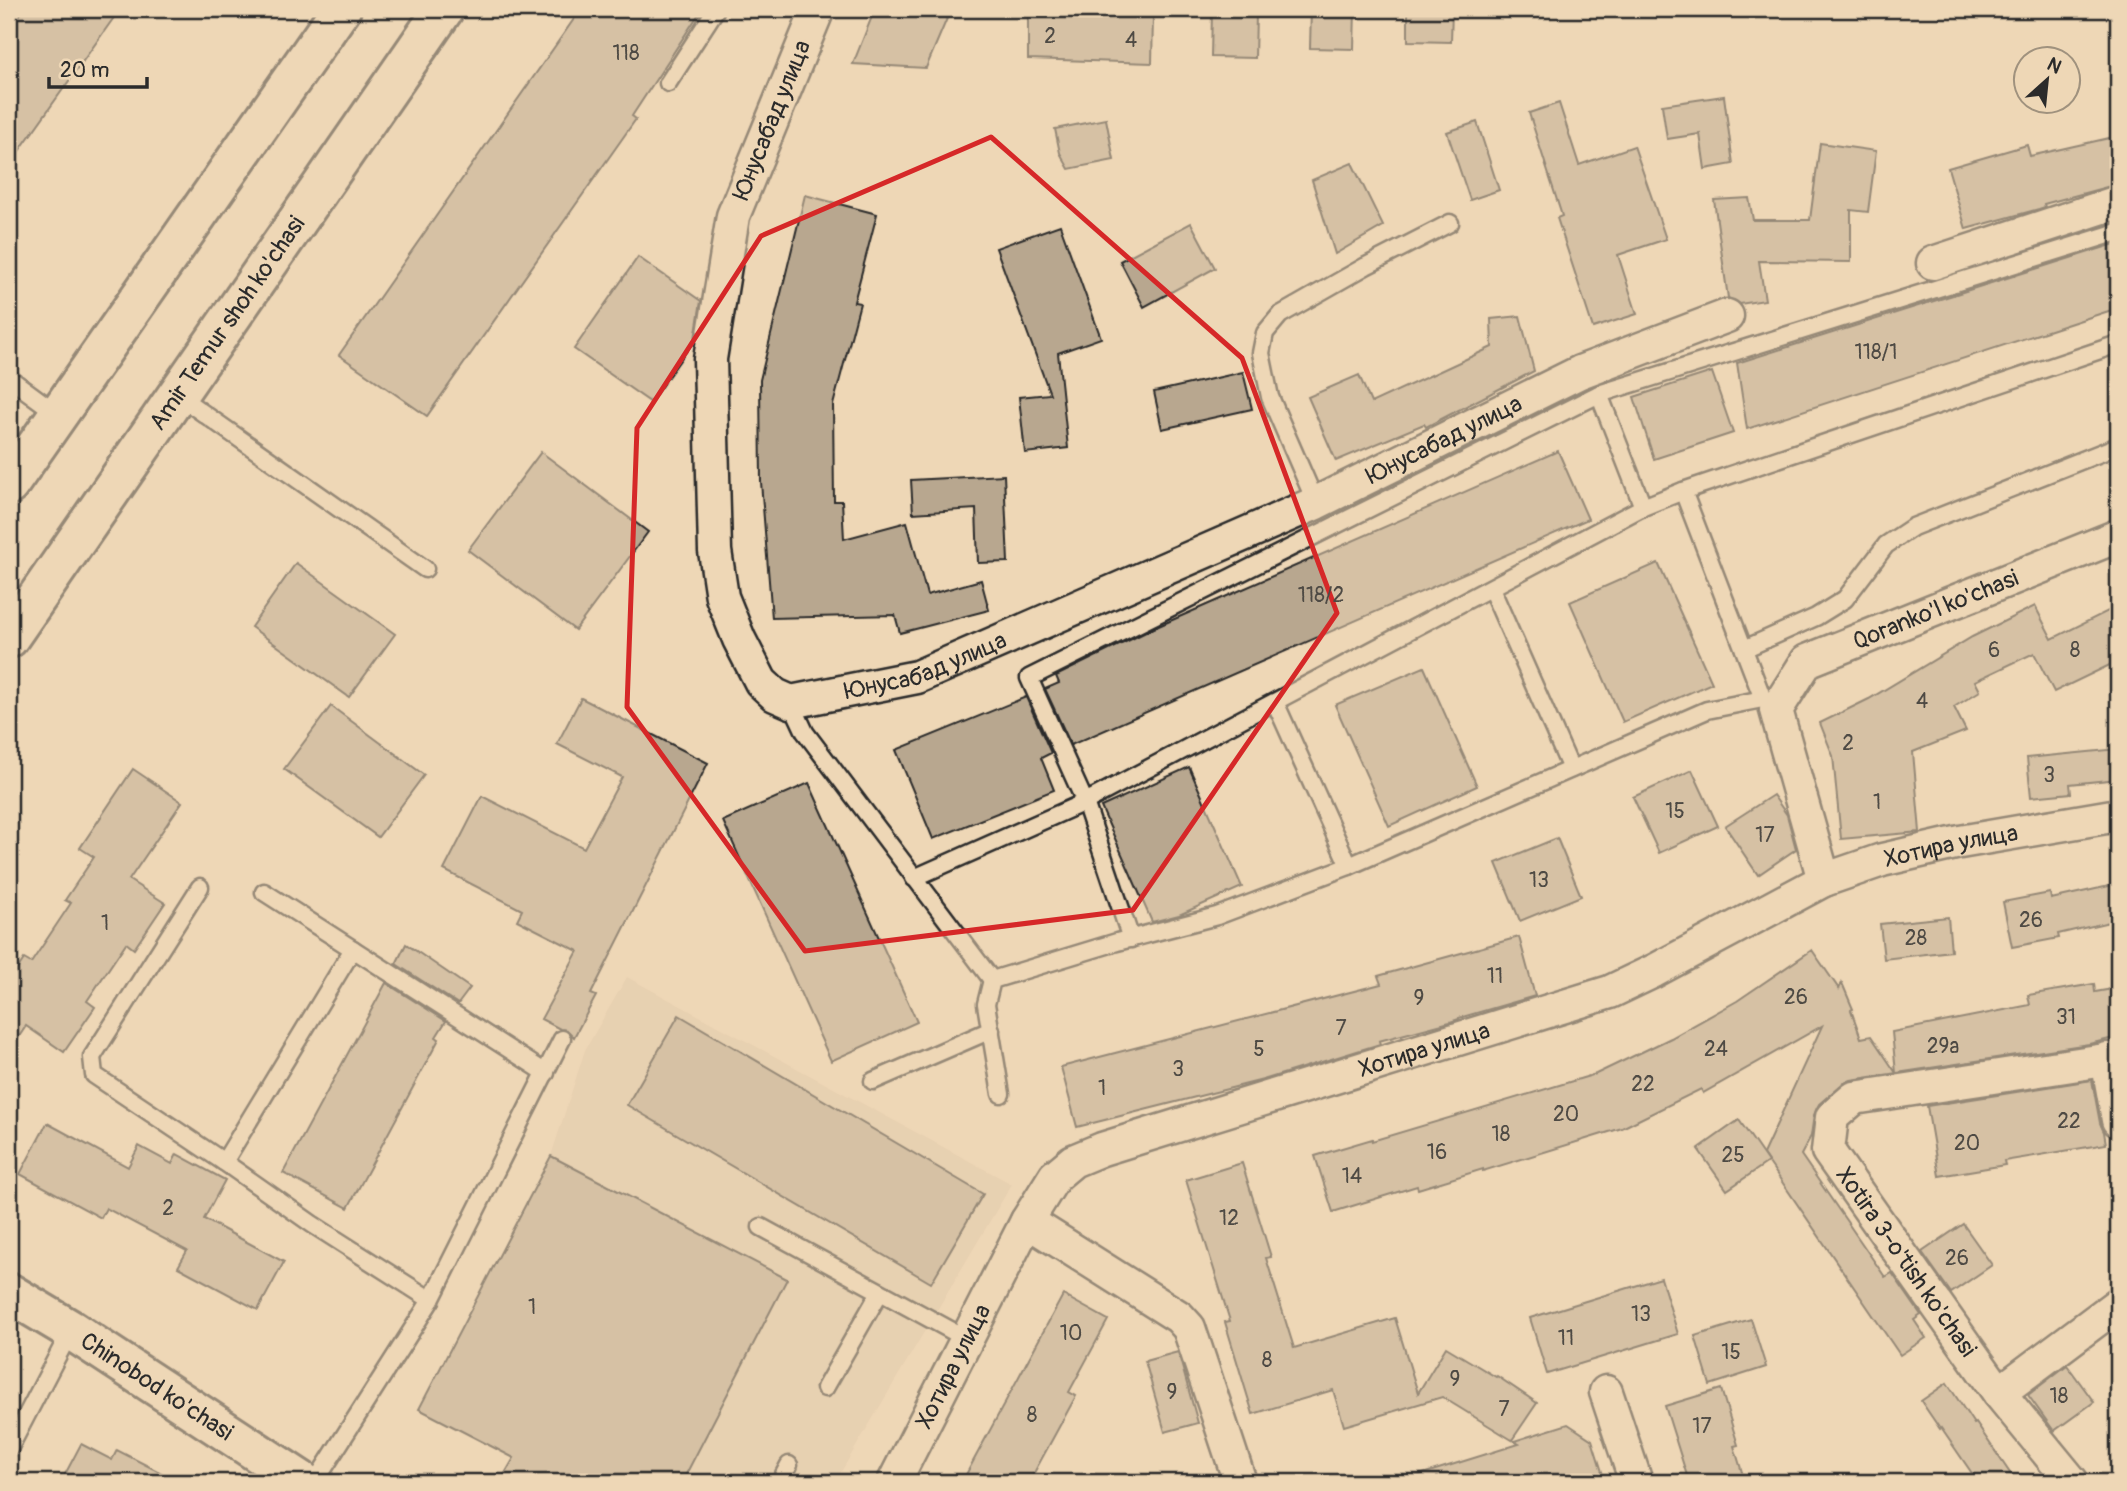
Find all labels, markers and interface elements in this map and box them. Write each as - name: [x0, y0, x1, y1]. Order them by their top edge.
- house number: 2: [1044, 23, 1056, 50]
- house number: 4: [1125, 27, 1137, 54]
- street label: Юнусабад улица: [727, 36, 817, 204]
- house number: 118: [612, 40, 640, 67]
- scale bar: [49, 46, 147, 90]
- north arrow: [2011, 46, 2082, 116]
- text: N: [2043, 52, 2066, 79]
- text: 20 m: [60, 57, 109, 84]
- street label: Amir Temur shoh ko'chasi: [143, 210, 311, 436]
- house number: 118/1: [1855, 339, 1897, 366]
- street label: Юнусабад улица: [1361, 389, 1527, 490]
- street label: Qoranko'l ko'chasi: [1848, 563, 2023, 656]
- house number: 118/2: [1298, 582, 1344, 609]
- street label: Юнусабад улица: [842, 625, 1011, 706]
- house number: 6: [1988, 637, 2000, 664]
- house number: 8: [2070, 637, 2080, 664]
- house number: 4: [1916, 688, 1928, 715]
- house number: 2: [1842, 730, 1854, 757]
- house number: 3: [2043, 762, 2055, 789]
- house number: 1: [1873, 789, 1881, 816]
- house number: 15: [1665, 798, 1685, 825]
- street label: Хотира улица: [1881, 818, 2020, 874]
- house number: 17: [1755, 822, 1775, 849]
- house number: 13: [1529, 867, 1549, 894]
- house number: 26: [2019, 907, 2043, 934]
- house number: 1: [101, 910, 109, 937]
- house number: 28: [1905, 925, 1927, 952]
- house number: 11: [1487, 963, 1503, 990]
- house number: 26: [1784, 984, 1808, 1011]
- house number: 9: [1414, 985, 1424, 1012]
- house number: 31: [2056, 1004, 2076, 1031]
- house number: 7: [1335, 1015, 1347, 1042]
- street label: Хотира улица: [1355, 1015, 1493, 1083]
- house number: 29a: [1927, 1033, 1959, 1060]
- house number: 5: [1253, 1036, 1265, 1063]
- house number: 24: [1704, 1036, 1728, 1063]
- house number: 3: [1172, 1056, 1184, 1083]
- house number: 22: [1631, 1071, 1655, 1098]
- house number: 1: [1098, 1075, 1106, 1102]
- house number: 20: [1553, 1101, 1579, 1128]
- house number: 22: [2057, 1108, 2081, 1135]
- house number: 18: [1492, 1121, 1510, 1148]
- house number: 20: [1954, 1130, 1980, 1157]
- house number: 16: [1427, 1139, 1447, 1166]
- house number: 25: [1721, 1142, 1745, 1169]
- street label: Xotira 3-o'tish ko'chasi: [1830, 1162, 1982, 1362]
- house number: 14: [1342, 1163, 1362, 1190]
- house number: 2: [162, 1195, 174, 1222]
- house number: 12: [1219, 1205, 1239, 1232]
- house number: 26: [1945, 1245, 1969, 1272]
- house number: 1: [528, 1294, 536, 1321]
- street label: Хотира улица: [909, 1299, 997, 1433]
- house number: 13: [1631, 1301, 1651, 1328]
- house number: 10: [1060, 1320, 1082, 1347]
- house number: 11: [1558, 1325, 1574, 1352]
- street label: Chinobod ko'chasi: [75, 1326, 239, 1447]
- house number: 15: [1721, 1339, 1741, 1366]
- house number: 8: [1262, 1347, 1272, 1374]
- house number: 9: [1450, 1366, 1460, 1393]
- house number: 9: [1167, 1379, 1177, 1406]
- house number: 18: [2050, 1383, 2068, 1410]
- house number: 7: [1498, 1396, 1510, 1423]
- house number: 8: [1027, 1402, 1037, 1429]
- house number: 17: [1692, 1413, 1712, 1440]

